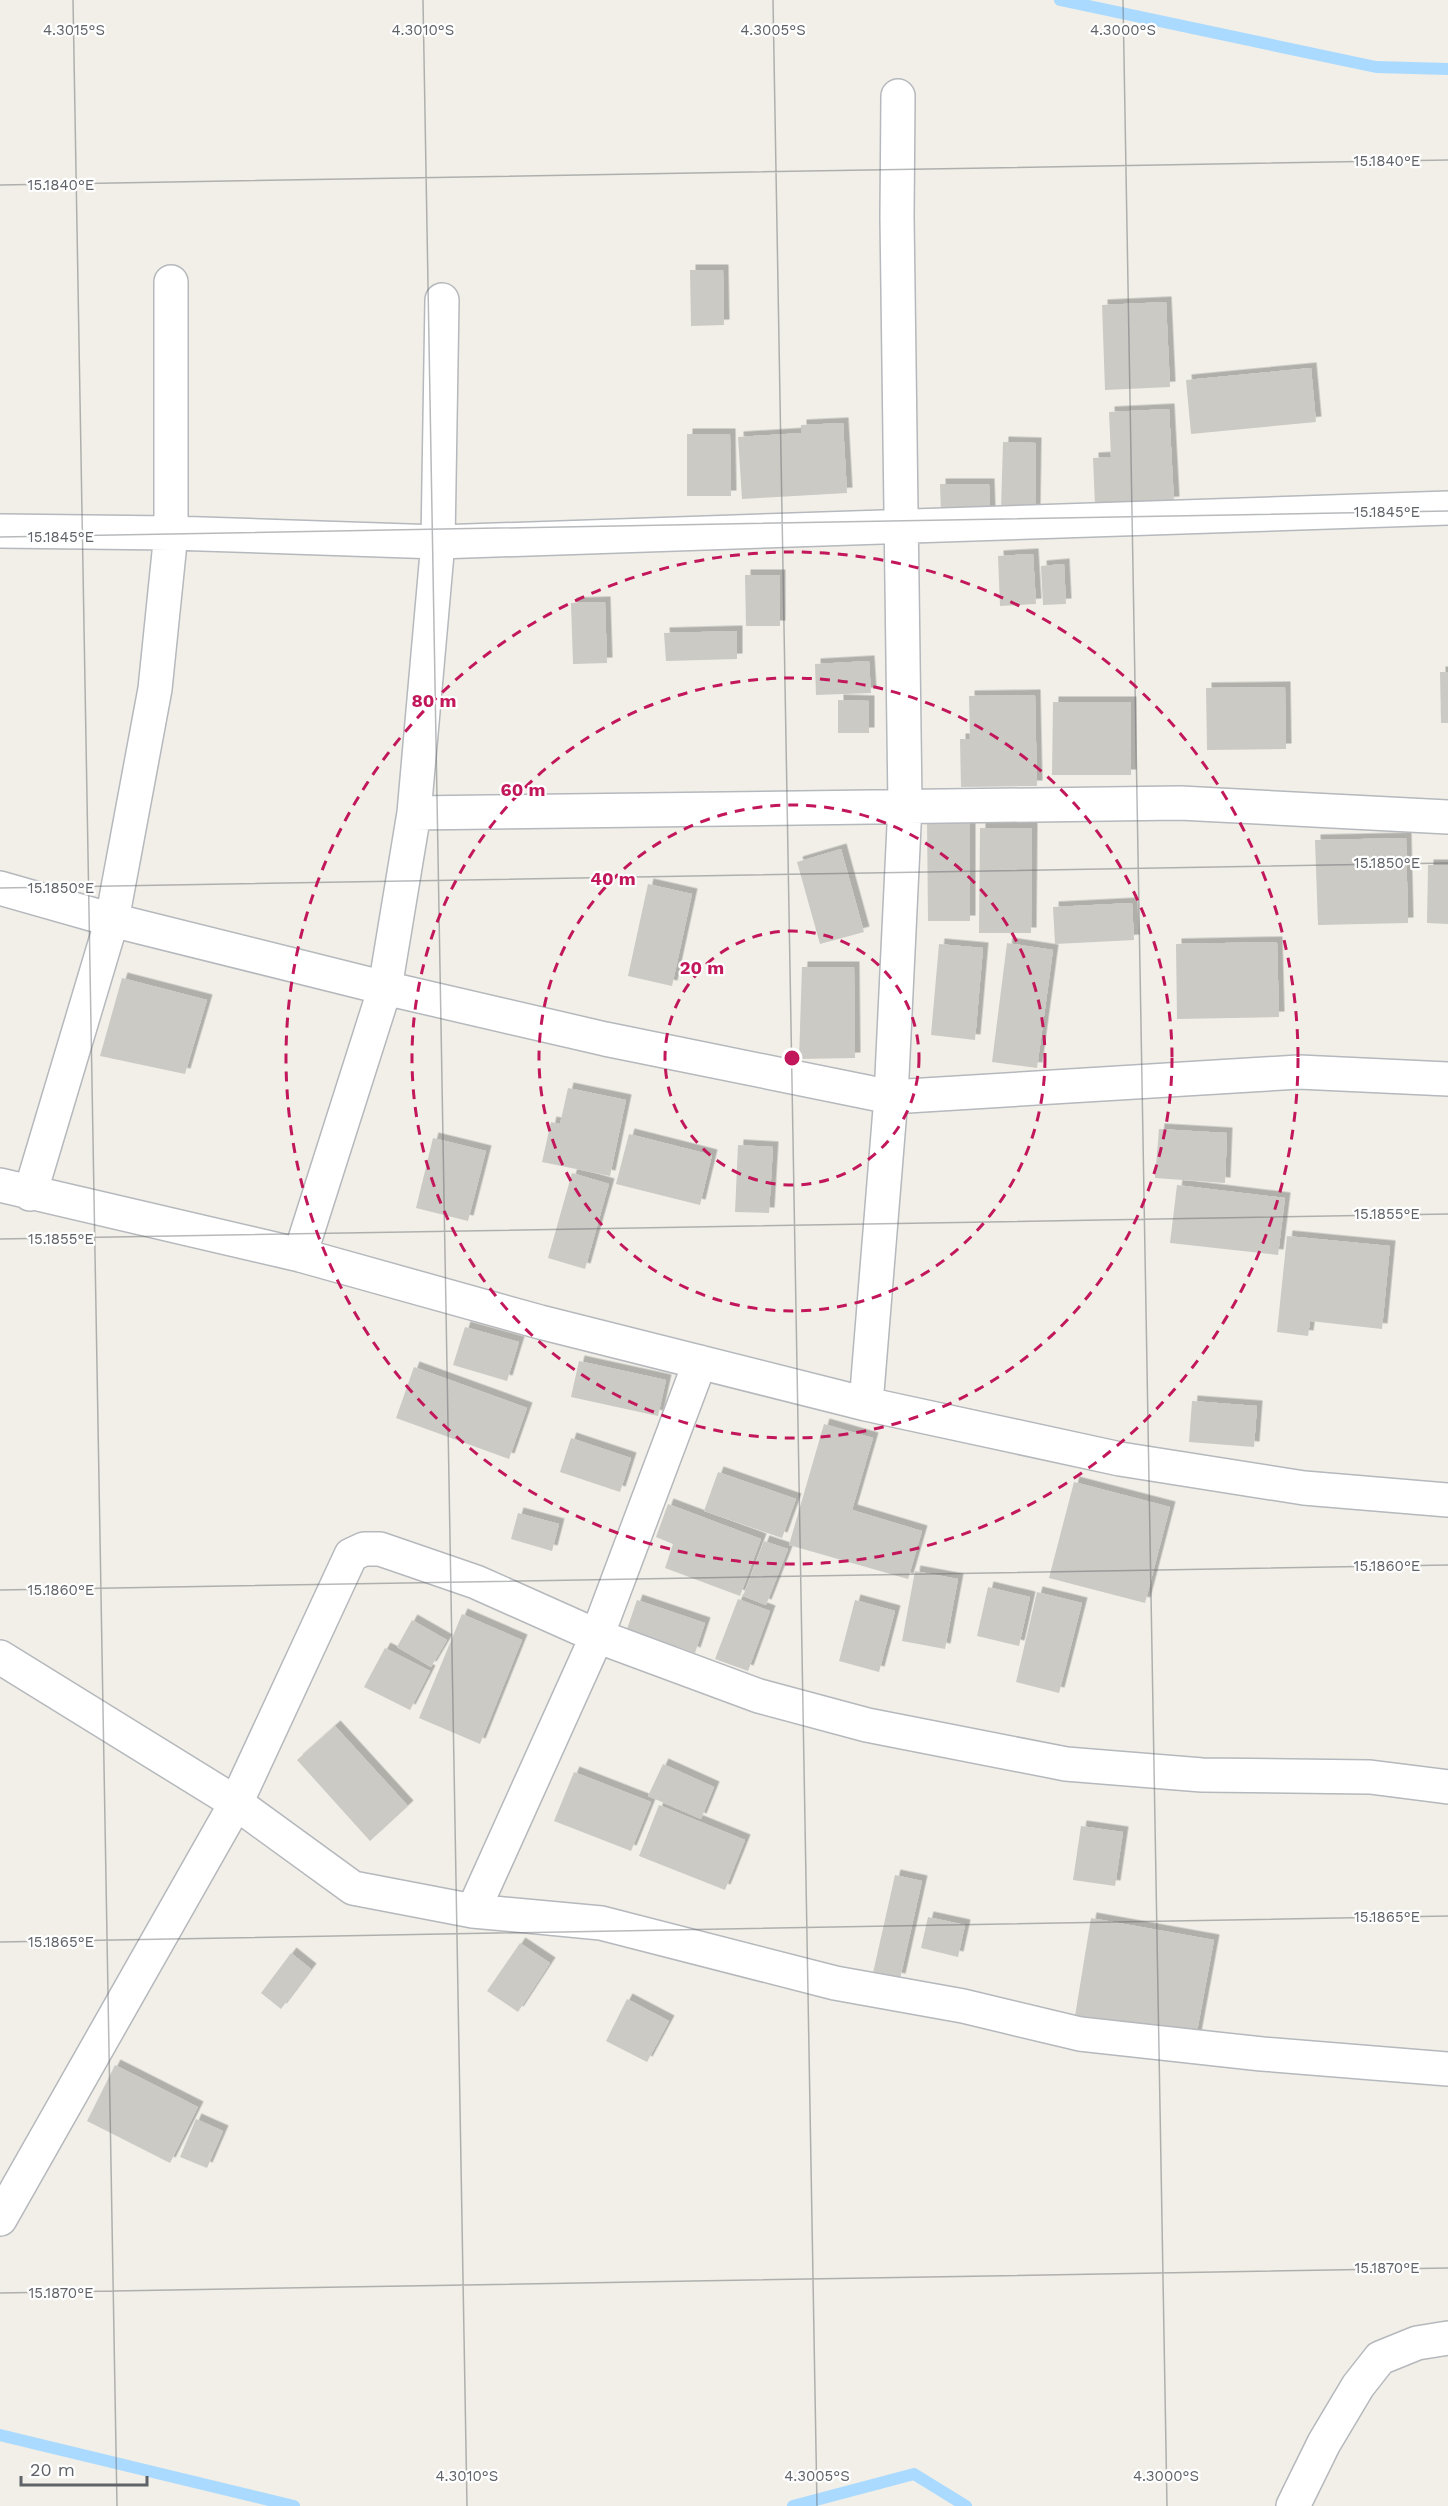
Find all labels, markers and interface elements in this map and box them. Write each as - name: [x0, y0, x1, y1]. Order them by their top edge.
- text: 4.3015°S: [43, 21, 105, 39]
- text: 4.3010°S: [392, 21, 454, 39]
- text: 4.3005°S: [740, 21, 806, 39]
- text: 4.3000°S: [1090, 21, 1156, 39]
- text: 15.1840°E: [1354, 152, 1420, 170]
- text: 15.1840°E: [28, 176, 94, 194]
- text: 15.1845°E: [1354, 503, 1420, 521]
- text: 15.1845°E: [28, 528, 94, 546]
- text: 80 m: [412, 690, 456, 711]
- text: 60 m: [501, 779, 545, 800]
- text: 15.1850°E: [1354, 854, 1420, 872]
- text: 40 m: [590, 868, 636, 889]
- text: 15.1850°E: [28, 879, 94, 897]
- text: 20 m: [680, 957, 724, 978]
- centre of rings: [782, 1048, 802, 1068]
- text: 15.1855°E: [1354, 1205, 1420, 1223]
- text: 15.1855°E: [28, 1230, 94, 1248]
- text: 15.1860°E: [1354, 1557, 1420, 1575]
- text: 15.1860°E: [28, 1581, 94, 1599]
- text: 15.1865°E: [1354, 1908, 1420, 1926]
- text: 15.1865°E: [28, 1933, 94, 1951]
- text: 15.1870°E: [1354, 2259, 1420, 2277]
- text: 15.1870°E: [28, 2284, 94, 2302]
- scale bar: [21, 2449, 147, 2487]
- text: 20 m: [30, 2459, 75, 2480]
- text: 4.3010°S: [436, 2467, 498, 2485]
- text: 4.3005°S: [784, 2467, 850, 2485]
- text: 4.3000°S: [1133, 2467, 1199, 2485]

